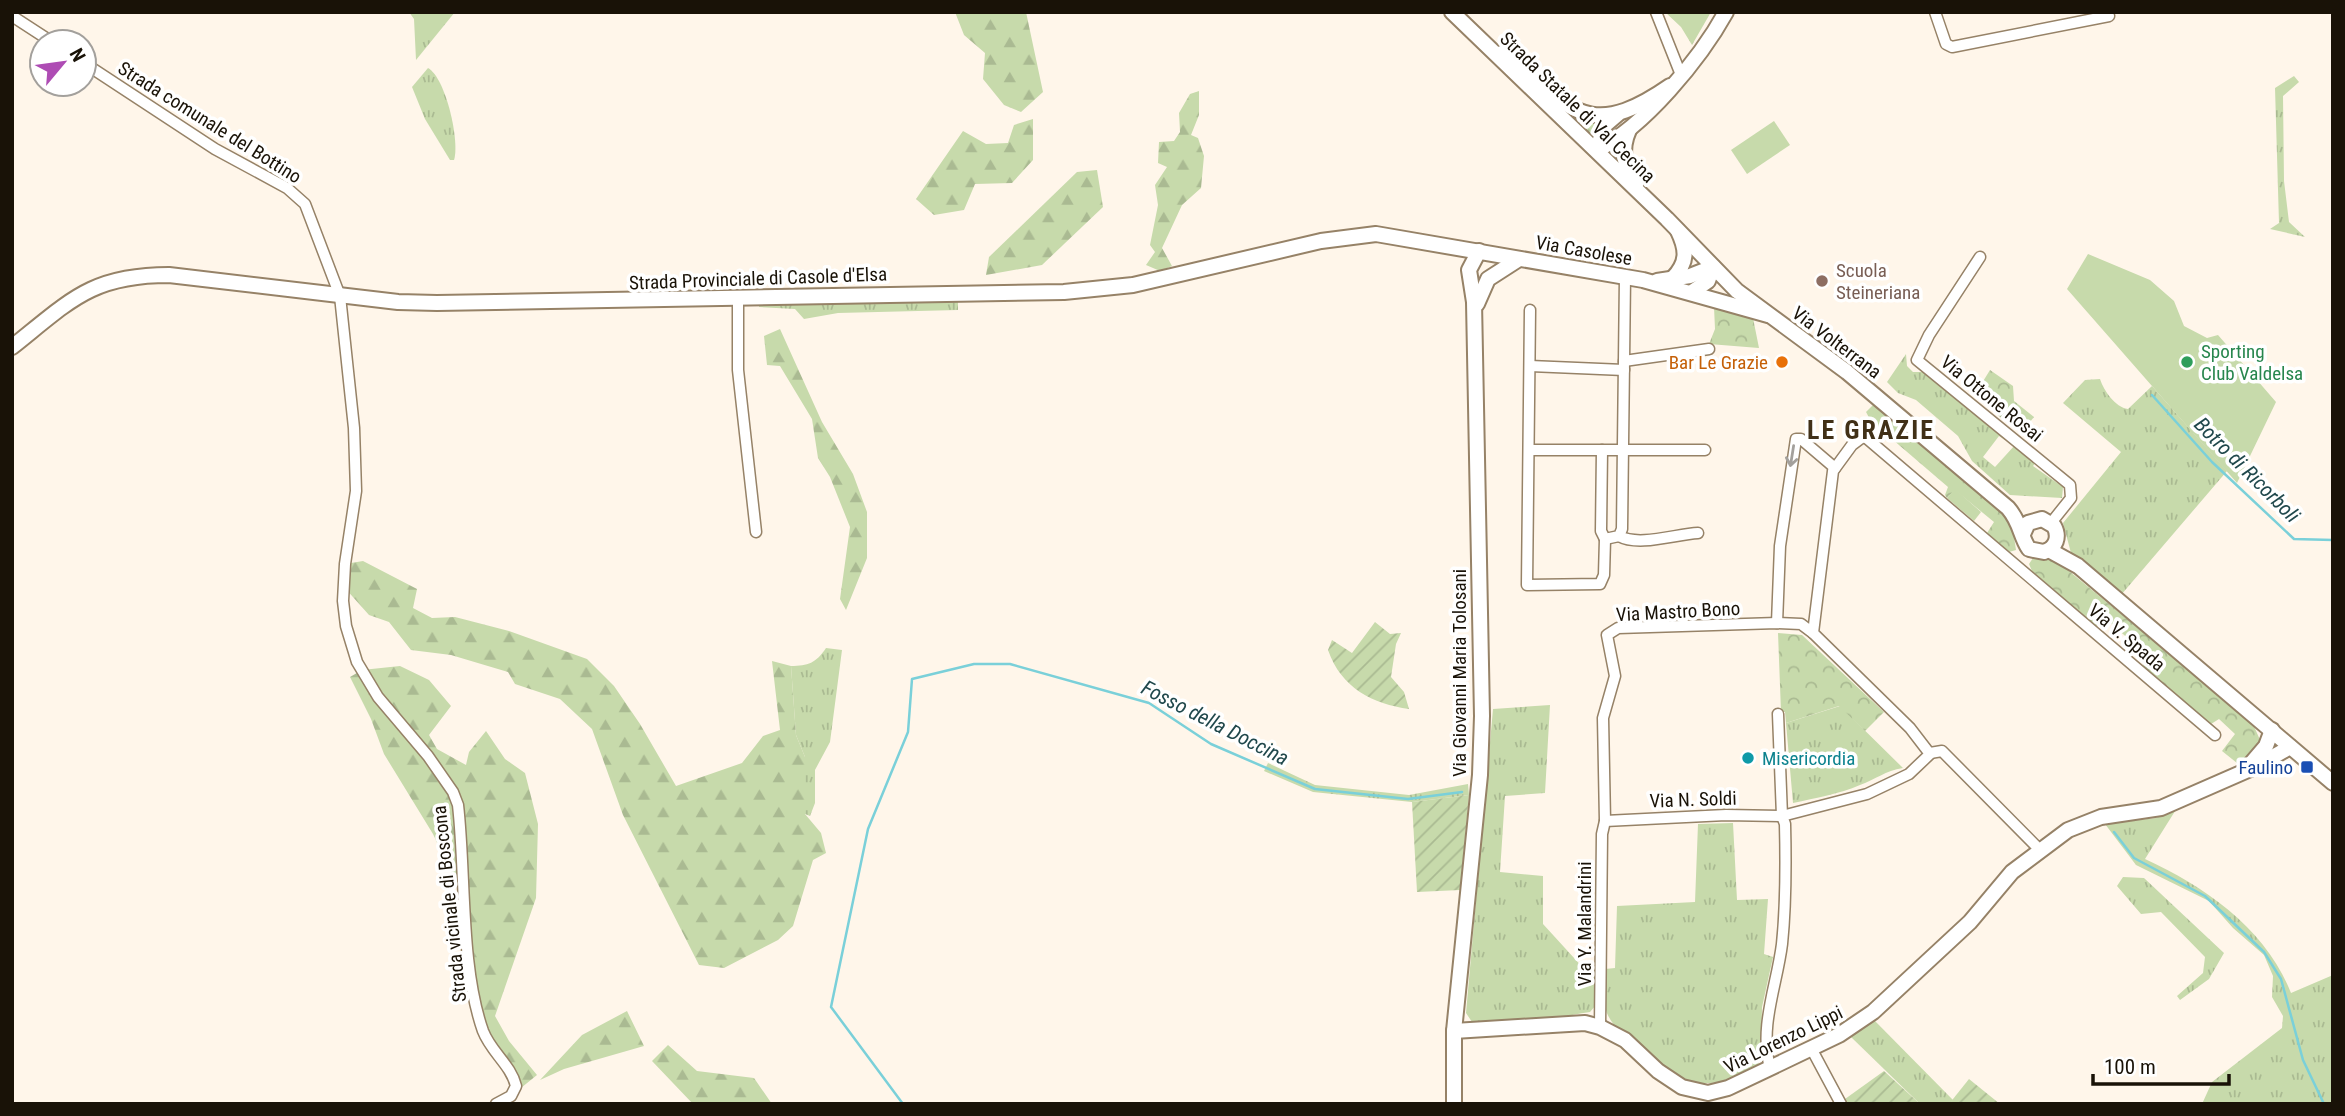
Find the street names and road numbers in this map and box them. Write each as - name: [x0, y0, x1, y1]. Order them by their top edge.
- street label: Strada Statale di Val Cecina: [1495, 27, 1660, 188]
- street label: Strada comunale del Bottino: [114, 57, 306, 188]
- street label: Via Casolese: [1534, 231, 1634, 270]
- street label: Strada Provinciale di Casole d'Elsa: [629, 263, 887, 294]
- street label: Via Volterrana: [1788, 301, 1886, 383]
- street label: Via Ottone Rosai: [1936, 350, 2047, 447]
- street label: Via Giovanni Maria Tolosani: [1448, 569, 1471, 777]
- street label: Via Mastro Bono: [1615, 597, 1741, 626]
- street label: Via V. Spada: [2084, 599, 2170, 676]
- street label: Via N. Soldi: [1649, 786, 1737, 813]
- street label: Strada vicinale di Boscona: [428, 804, 471, 1003]
- street label: Via Y. Malandrini: [1573, 861, 1596, 987]
- street label: Via Lorenzo Lippi: [1720, 1001, 1846, 1078]

